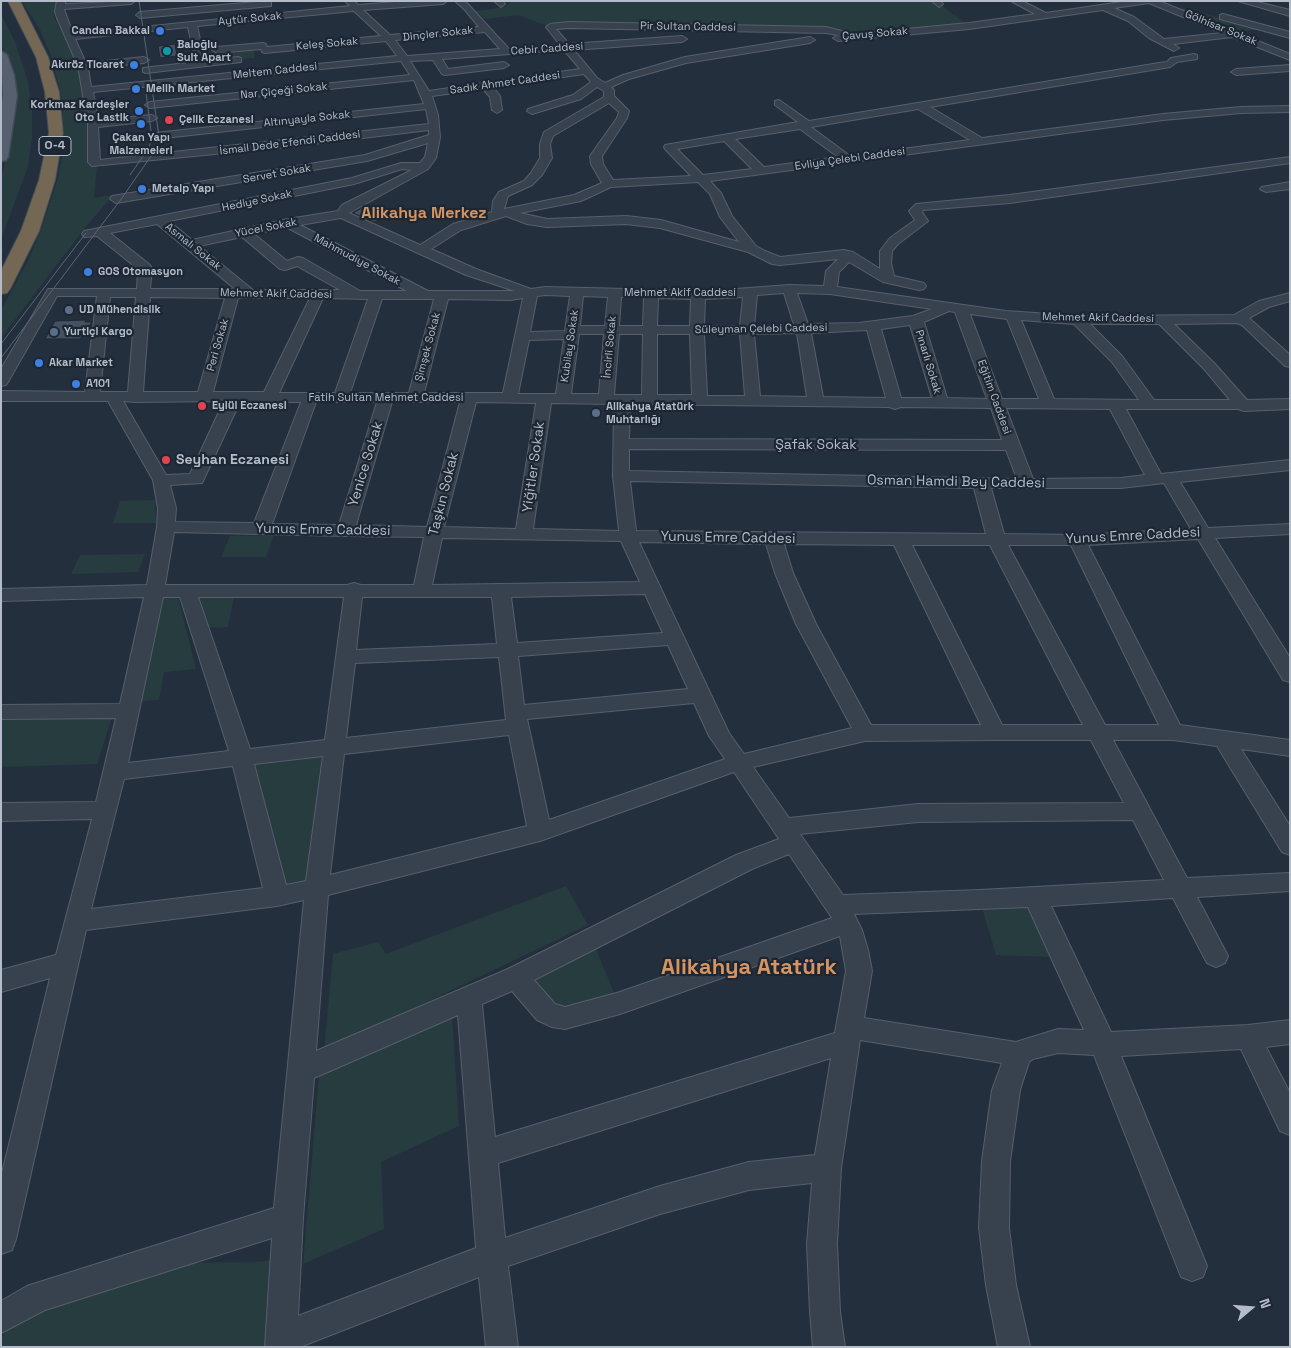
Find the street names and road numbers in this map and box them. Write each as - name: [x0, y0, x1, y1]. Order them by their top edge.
- street label: Gölhisar Sokak: [1183, 7, 1259, 49]
- street label: Aytür Sokak: [217, 9, 283, 29]
- street label: Pir Sultan Caddesi: [640, 20, 736, 34]
- street label: Dinçler Sokak: [402, 24, 474, 44]
- street label: Çavuş Sokak: [842, 25, 908, 43]
- street label: Keleş Sokak: [295, 35, 359, 53]
- street label: Cebir Caddesi: [510, 40, 584, 58]
- street label: Meltem Caddesi: [232, 60, 318, 82]
- street label: Sadık Ahmet Caddesi: [449, 69, 561, 97]
- street label: Nar Çiçeği Sokak: [240, 80, 328, 102]
- street label: Altınyayla Sokak: [263, 108, 351, 130]
- street label: İsmail Dede Efendi Caddesi: [219, 128, 361, 158]
- road number: O-4: [39, 136, 71, 156]
- street label: Evliya Çelebi Caddesi: [794, 145, 906, 173]
- street label: Servet Sokak: [242, 162, 312, 186]
- street label: Hediye Sokak: [221, 187, 293, 215]
- street label: Yücel Sokak: [234, 216, 298, 240]
- street label: Asmalı Sokak: [162, 220, 224, 274]
- street label: Mahmudiye Sokak: [311, 232, 403, 288]
- street label: Mehmet Akif Caddesi: [220, 286, 332, 302]
- street label: Mehmet Akif Caddesi: [624, 286, 736, 300]
- street label: Kubilay Sokak: [558, 309, 582, 383]
- street label: Mehmet Akif Caddesi: [1042, 310, 1154, 326]
- street label: Şimşek Sokak: [412, 311, 444, 383]
- street label: İncirli Sokak: [601, 315, 619, 379]
- street label: Peri Sokak: [204, 317, 232, 373]
- street label: Süleyman Çelebi Caddesi: [695, 321, 827, 337]
- street label: Pınarlı Sokak: [912, 328, 944, 396]
- street label: Eğitim Caddesi: [974, 358, 1014, 436]
- street label: Fatih Sultan Mehmet Caddesi: [308, 391, 464, 405]
- street label: Yenice Sokak: [345, 419, 387, 509]
- street label: Yiğitler Sokak: [519, 420, 549, 514]
- street label: Şafak Sokak: [775, 437, 857, 453]
- street label: Taşkın Sokak: [425, 450, 463, 538]
- street label: Osman Hamdi Bey Caddesi: [867, 472, 1045, 492]
- street label: Yunus Emre Caddesi: [255, 520, 391, 540]
- street label: Yunus Emre Caddesi: [1065, 524, 1201, 548]
- street label: Yunus Emre Caddesi: [660, 528, 796, 548]

